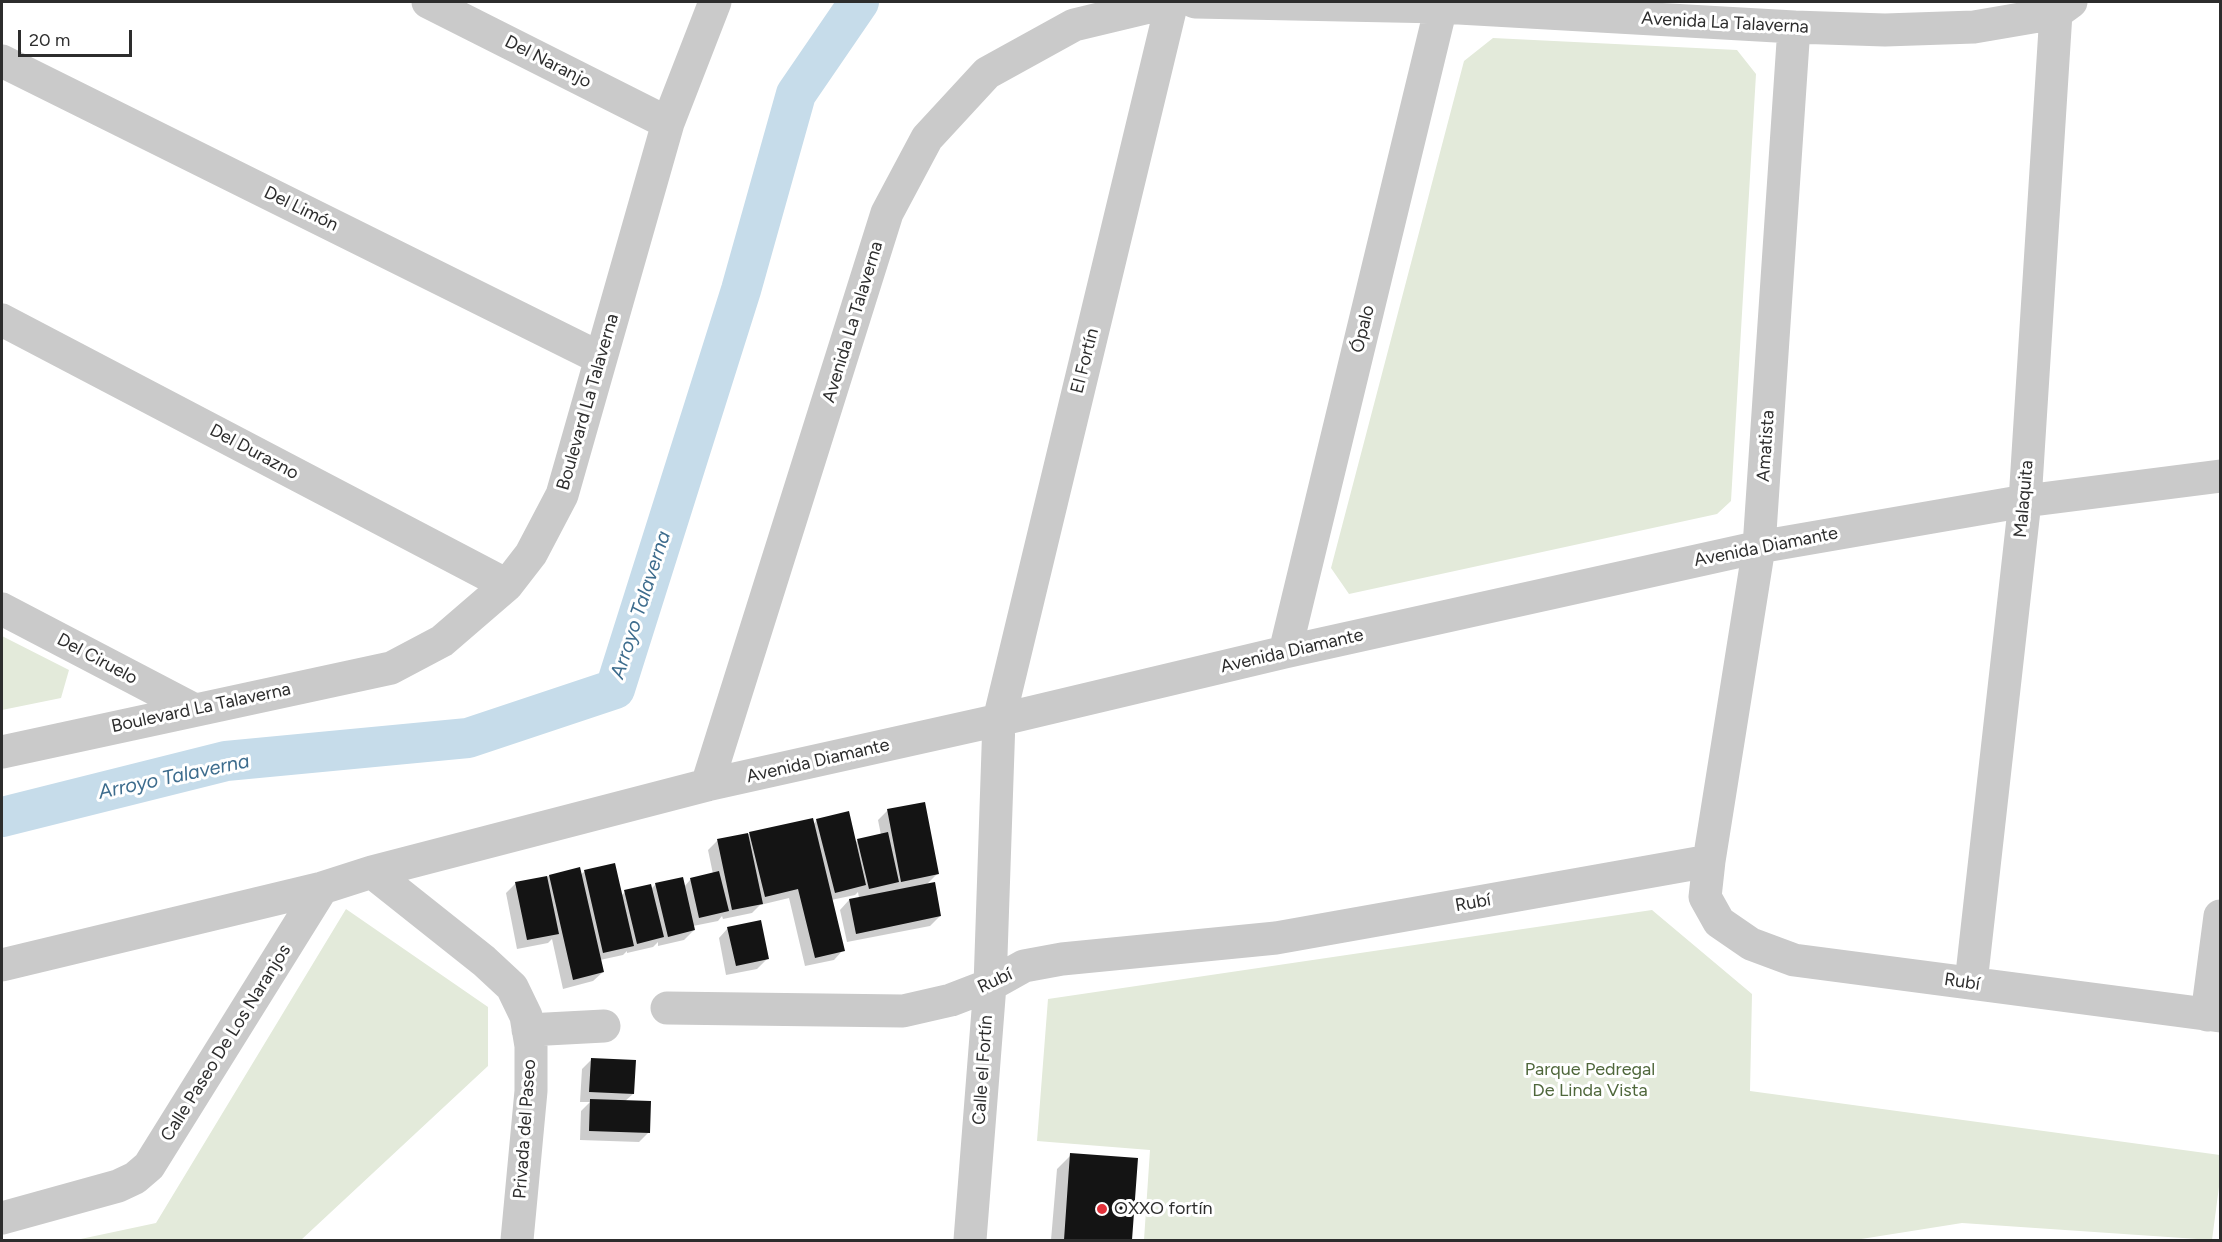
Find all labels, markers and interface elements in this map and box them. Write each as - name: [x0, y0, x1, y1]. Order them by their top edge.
- street label: Avenida La Talaverna: [1641, 8, 1809, 38]
- scale bar: [21, 18, 135, 56]
- text: 20 m: [29, 29, 70, 51]
- street label: Del Naranjo: [501, 31, 595, 93]
- street label: Del Limón: [260, 182, 342, 236]
- street label: Avenida La Talaverna: [818, 239, 888, 405]
- street label: Ópalo: [1347, 303, 1379, 355]
- street label: Boulevard La Talaverna: [552, 311, 624, 493]
- street label: El Fortín: [1067, 326, 1103, 396]
- street label: Amatista: [1753, 409, 1779, 483]
- street label: Del Durazno: [206, 420, 302, 484]
- street label: Malaquita: [2010, 459, 2038, 539]
- street label: Avenida Diamante: [1692, 522, 1840, 572]
- water label: Arroyo Talaverna: [606, 528, 676, 682]
- street label: Avenida Diamante: [1218, 624, 1366, 678]
- street label: Del Ciruelo: [53, 629, 141, 689]
- street label: Boulevard La Talaverna: [109, 678, 293, 738]
- street label: Avenida Diamante: [744, 734, 892, 788]
- water label: Arroyo Talaverna: [96, 749, 252, 805]
- street label: Rubí: [1453, 889, 1493, 917]
- street label: Calle Paseo De Los Naranjos: [156, 940, 296, 1146]
- street label: Rubí: [974, 964, 1016, 998]
- street label: Rubí: [1943, 969, 1981, 995]
- street label: Calle el Fortín: [968, 1014, 998, 1126]
- street label: Privada del Paseo: [509, 1058, 541, 1200]
- park label: Parque Pedregal De Linda Vista: [1525, 1059, 1655, 1102]
- place label: OXXO fortín: [1114, 1198, 1213, 1220]
- marker: OXXO fortín: [1095, 1202, 1109, 1216]

